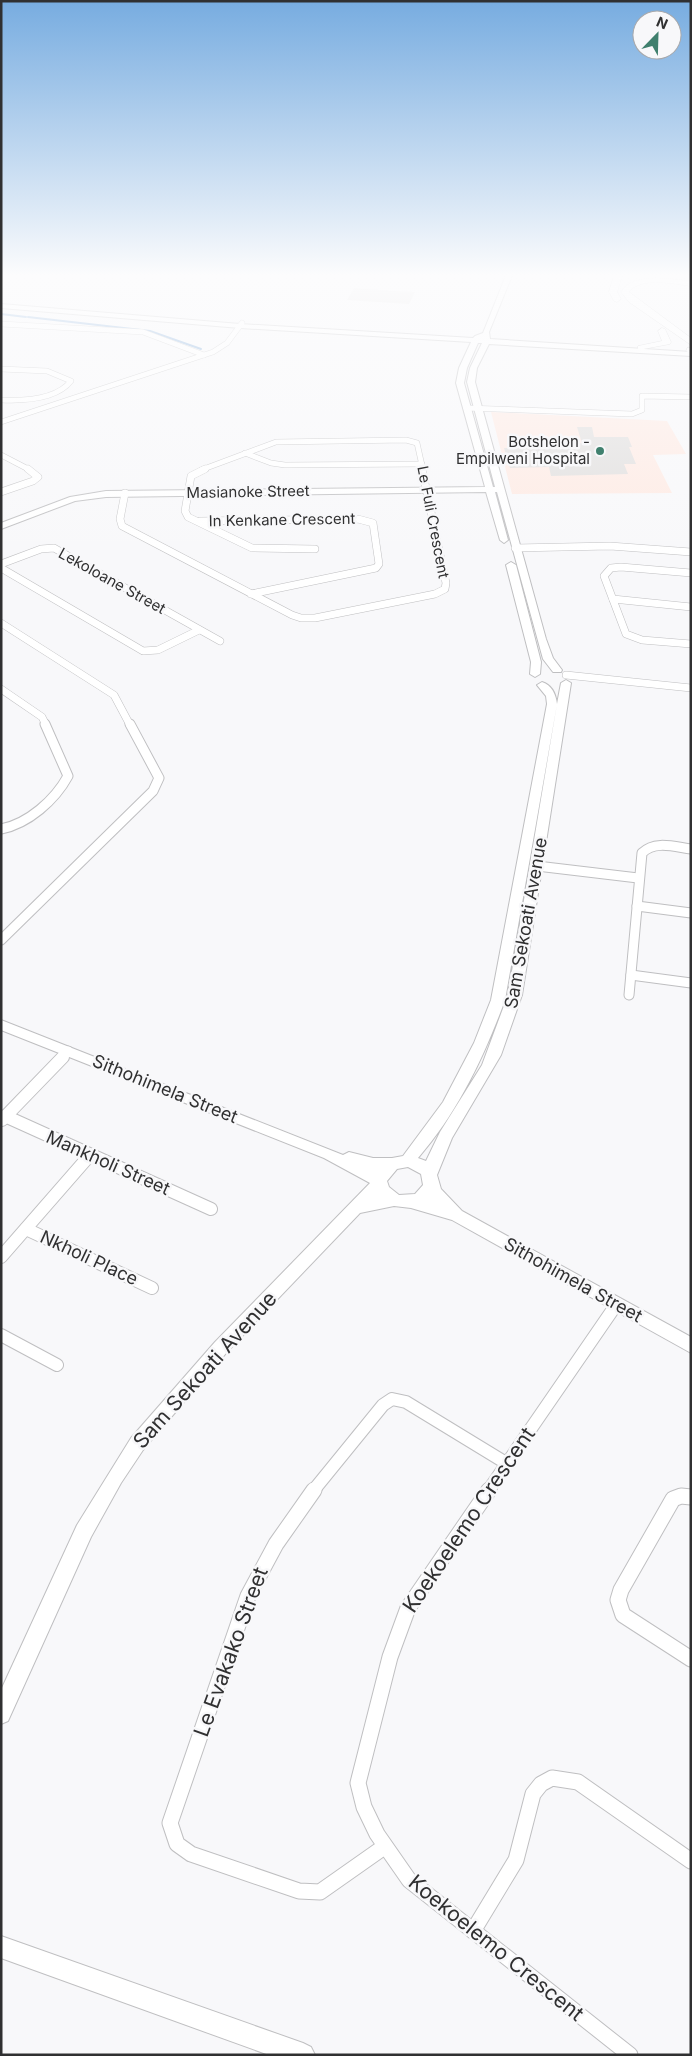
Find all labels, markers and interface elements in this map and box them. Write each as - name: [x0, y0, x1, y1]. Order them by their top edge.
- north arrow: [632, 10, 682, 60]
- text: N: [654, 13, 671, 32]
- place label: Botshelon - Empilweni Hospital: [456, 432, 590, 468]
- marker: Botshelon - Empilweni Hospital: [594, 445, 606, 457]
- street label: Le Fuli Crescent: [413, 464, 454, 580]
- street label: Masianoke Street: [186, 481, 310, 502]
- street label: In Kenkane Crescent: [208, 509, 356, 530]
- street label: Lekoloane Street: [55, 543, 169, 618]
- street label: Sam Sekoati Avenue: [500, 836, 551, 1010]
- street label: Sithohimela Street: [89, 1050, 241, 1127]
- street label: Mankholi Street: [43, 1126, 173, 1199]
- street label: Nkholi Place: [37, 1226, 141, 1289]
- street label: Sithohimela Street: [500, 1233, 646, 1326]
- street label: Sam Sekoati Avenue: [128, 1286, 282, 1453]
- street label: Koekoelemo Crescent: [397, 1422, 540, 1617]
- street label: Le Evakako Street: [188, 1564, 273, 1740]
- street label: Koekoelemo Crescent: [404, 1869, 589, 2026]

